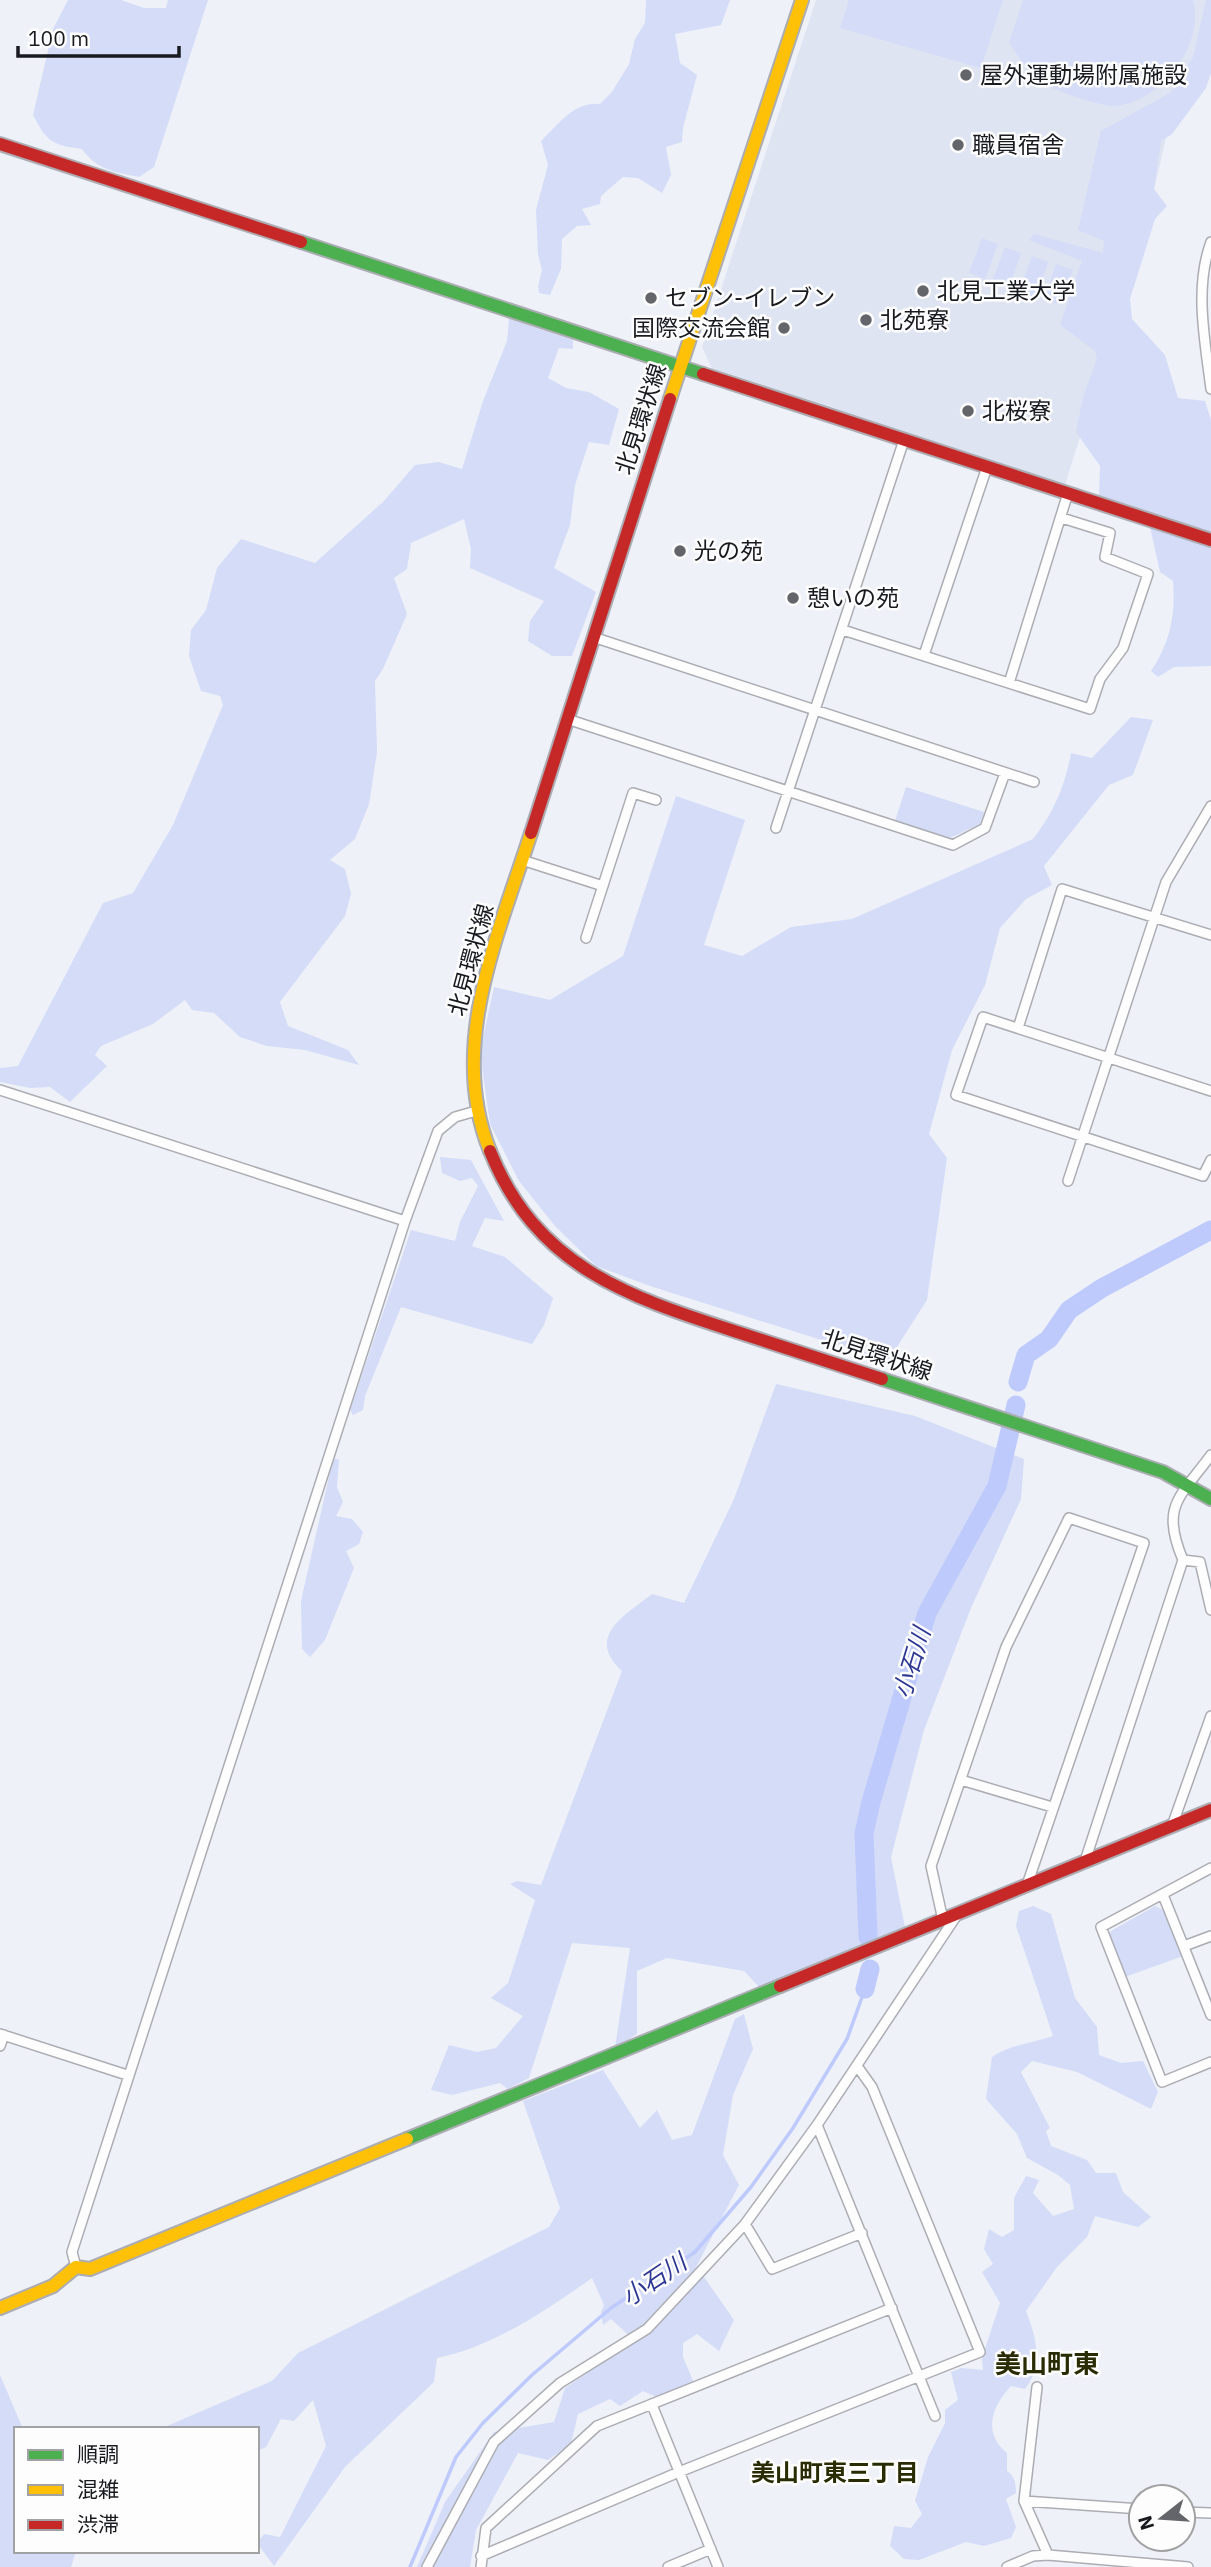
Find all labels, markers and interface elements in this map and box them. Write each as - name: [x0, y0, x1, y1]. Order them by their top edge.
- scale bar: [18, 14, 178, 58]
- text: 100 m: [28, 24, 89, 52]
- place label: 屋外運動場附属施設: [980, 59, 1187, 89]
- marker: 屋外運動場附属施設: [958, 67, 974, 83]
- place label: 職員宿舎: [972, 129, 1064, 159]
- marker: 職員宿舎: [950, 137, 966, 153]
- place label: 北見工業大学: [937, 275, 1075, 305]
- place label: セブン-イレブン: [665, 282, 835, 312]
- marker: 北見工業大学: [915, 283, 931, 299]
- marker: セブン-イレブン: [643, 290, 659, 306]
- place label: 北苑寮: [880, 304, 949, 334]
- place label: 国際交流会館: [632, 312, 770, 342]
- marker: 北苑寮: [858, 312, 874, 328]
- marker: 国際交流会館: [776, 320, 792, 336]
- street label: 北見環状線: [608, 359, 672, 478]
- place label: 北桜寮: [982, 395, 1051, 425]
- marker: 北桜寮: [960, 403, 976, 419]
- place label: 光の苑: [694, 535, 763, 565]
- marker: 光の苑: [672, 543, 688, 559]
- place label: 憩いの苑: [807, 582, 899, 612]
- marker: 憩いの苑: [785, 590, 801, 606]
- street label: 北見環状線: [441, 900, 499, 1019]
- street label: 北見環状線: [818, 1322, 937, 1386]
- water label: 小石川: [885, 1621, 938, 1702]
- water label: 小石川: [615, 2244, 695, 2313]
- district label: 美山町東: [995, 2346, 1099, 2380]
- legend: [14, 2427, 259, 2553]
- text: 順調: [77, 2440, 119, 2468]
- district label: 美山町東三丁目: [751, 2456, 919, 2488]
- text: 混雑: [77, 2475, 119, 2503]
- north arrow: [1127, 2483, 1197, 2553]
- text: 渋滞: [77, 2510, 119, 2538]
- text: N: [1132, 2513, 1159, 2533]

